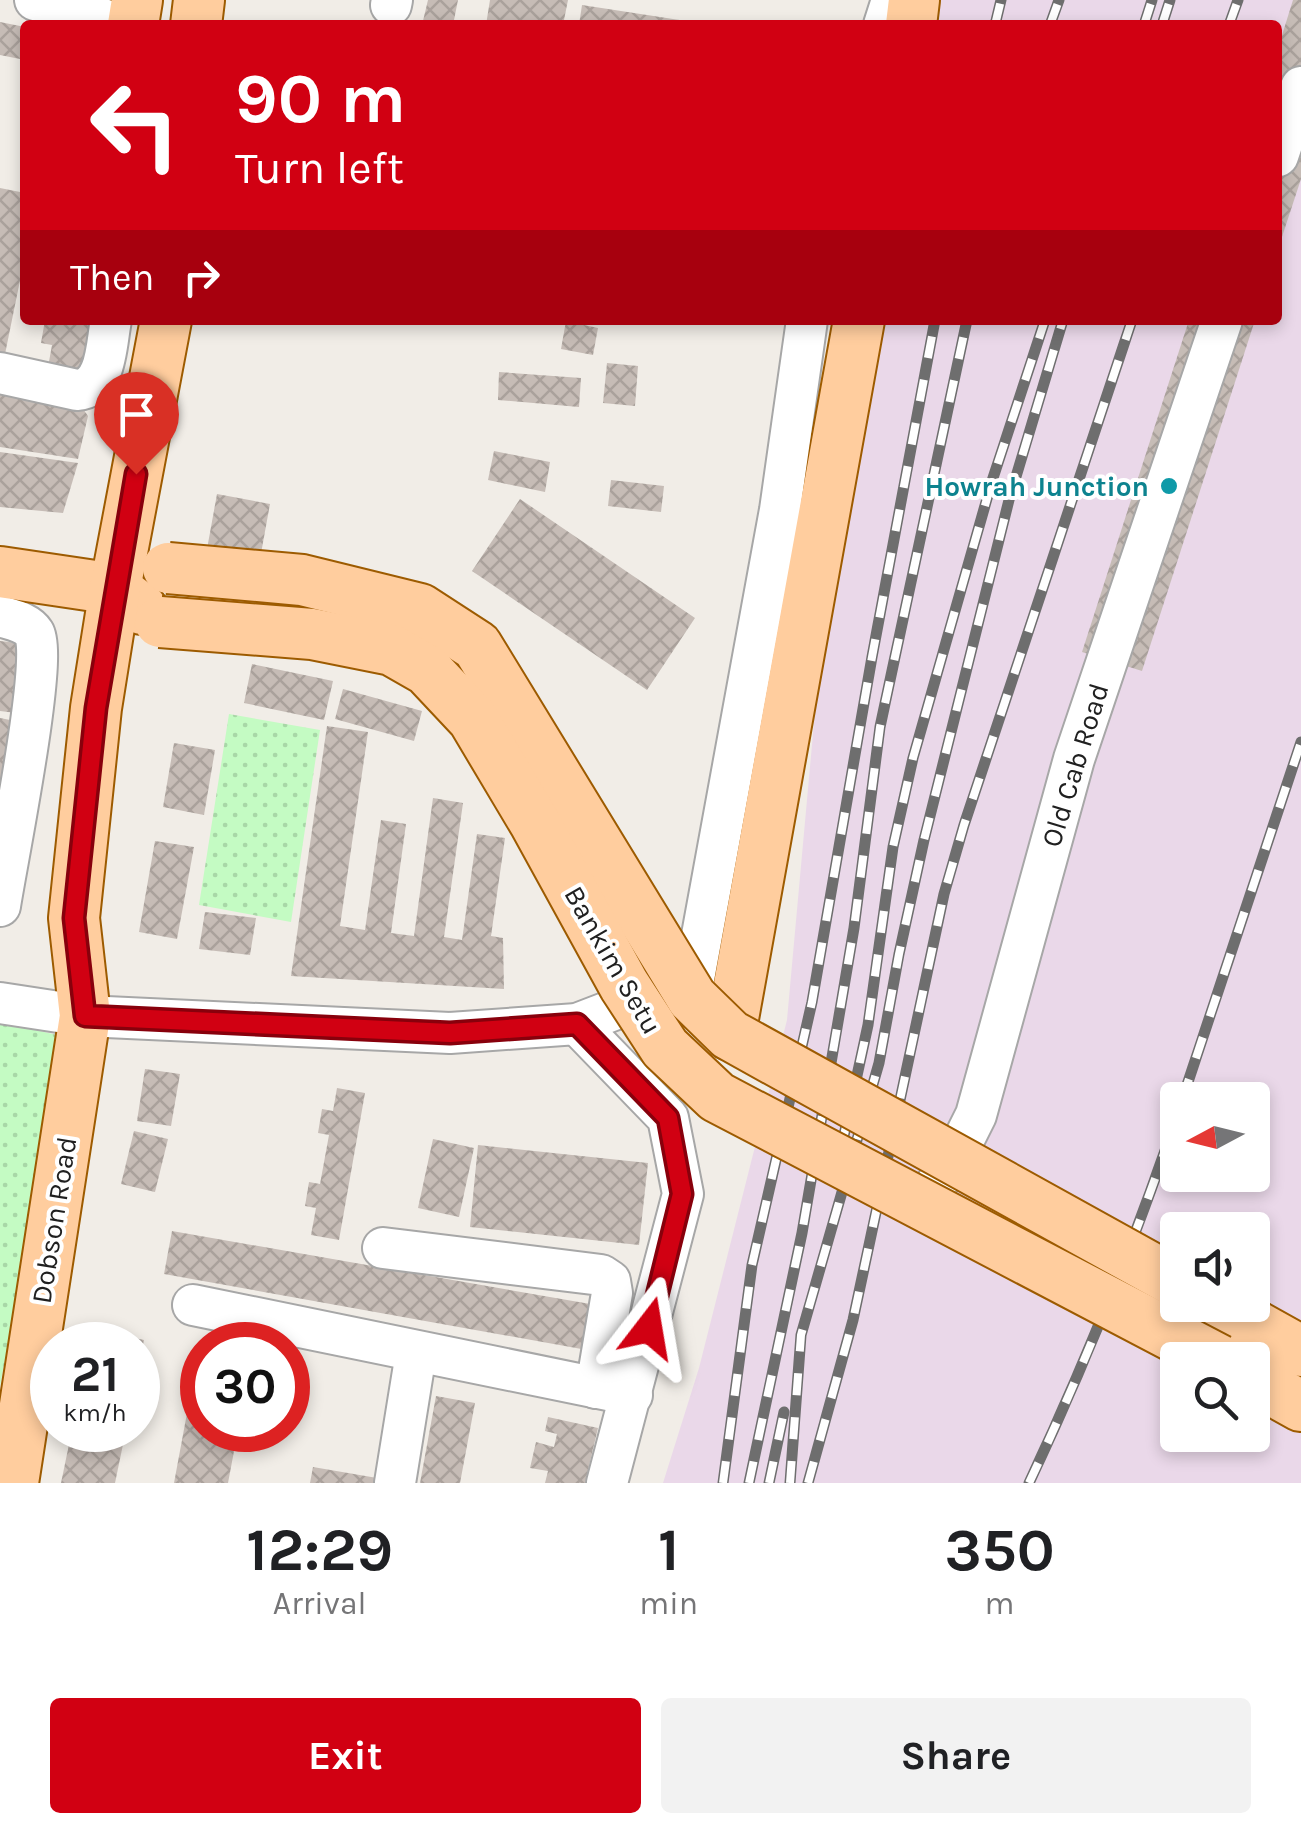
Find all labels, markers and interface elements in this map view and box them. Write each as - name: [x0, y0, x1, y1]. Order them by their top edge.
- text: 90 m: [235, 58, 406, 140]
- icon: left: [70, 60, 200, 190]
- text: Turn left: [235, 142, 404, 194]
- icon: right: [174, 250, 229, 305]
- text: Then: [70, 255, 154, 300]
- pin: [94, 372, 179, 475]
- icon: arrive: [109, 387, 164, 442]
- place label: Howrah Junction: [925, 470, 1149, 503]
- marker: Howrah Junction: [1158, 475, 1180, 497]
- street label: Old Cab Road: [1034, 679, 1116, 851]
- street label: Bankim Setu: [557, 880, 669, 1040]
- north arrow: [1160, 1082, 1270, 1192]
- map controls: [1160, 1082, 1270, 1452]
- street label: Dobson Road: [25, 1134, 83, 1306]
- button: sound: [1160, 1212, 1270, 1322]
- position arrow: [597, 1276, 701, 1380]
- speed limit sign: 30: [180, 1322, 310, 1452]
- button: search: [1160, 1342, 1270, 1452]
- text: 21: [71, 1345, 119, 1404]
- text: km/h: [63, 1398, 127, 1427]
- text: 12:29: [246, 1515, 393, 1585]
- text: 1: [658, 1515, 679, 1585]
- text: 350: [944, 1515, 1055, 1585]
- text: Arrival: [273, 1585, 367, 1622]
- text: min: [639, 1585, 698, 1622]
- text: m: [985, 1585, 1015, 1622]
- button: Exit: [50, 1698, 641, 1813]
- button: Share: [661, 1698, 1251, 1813]

